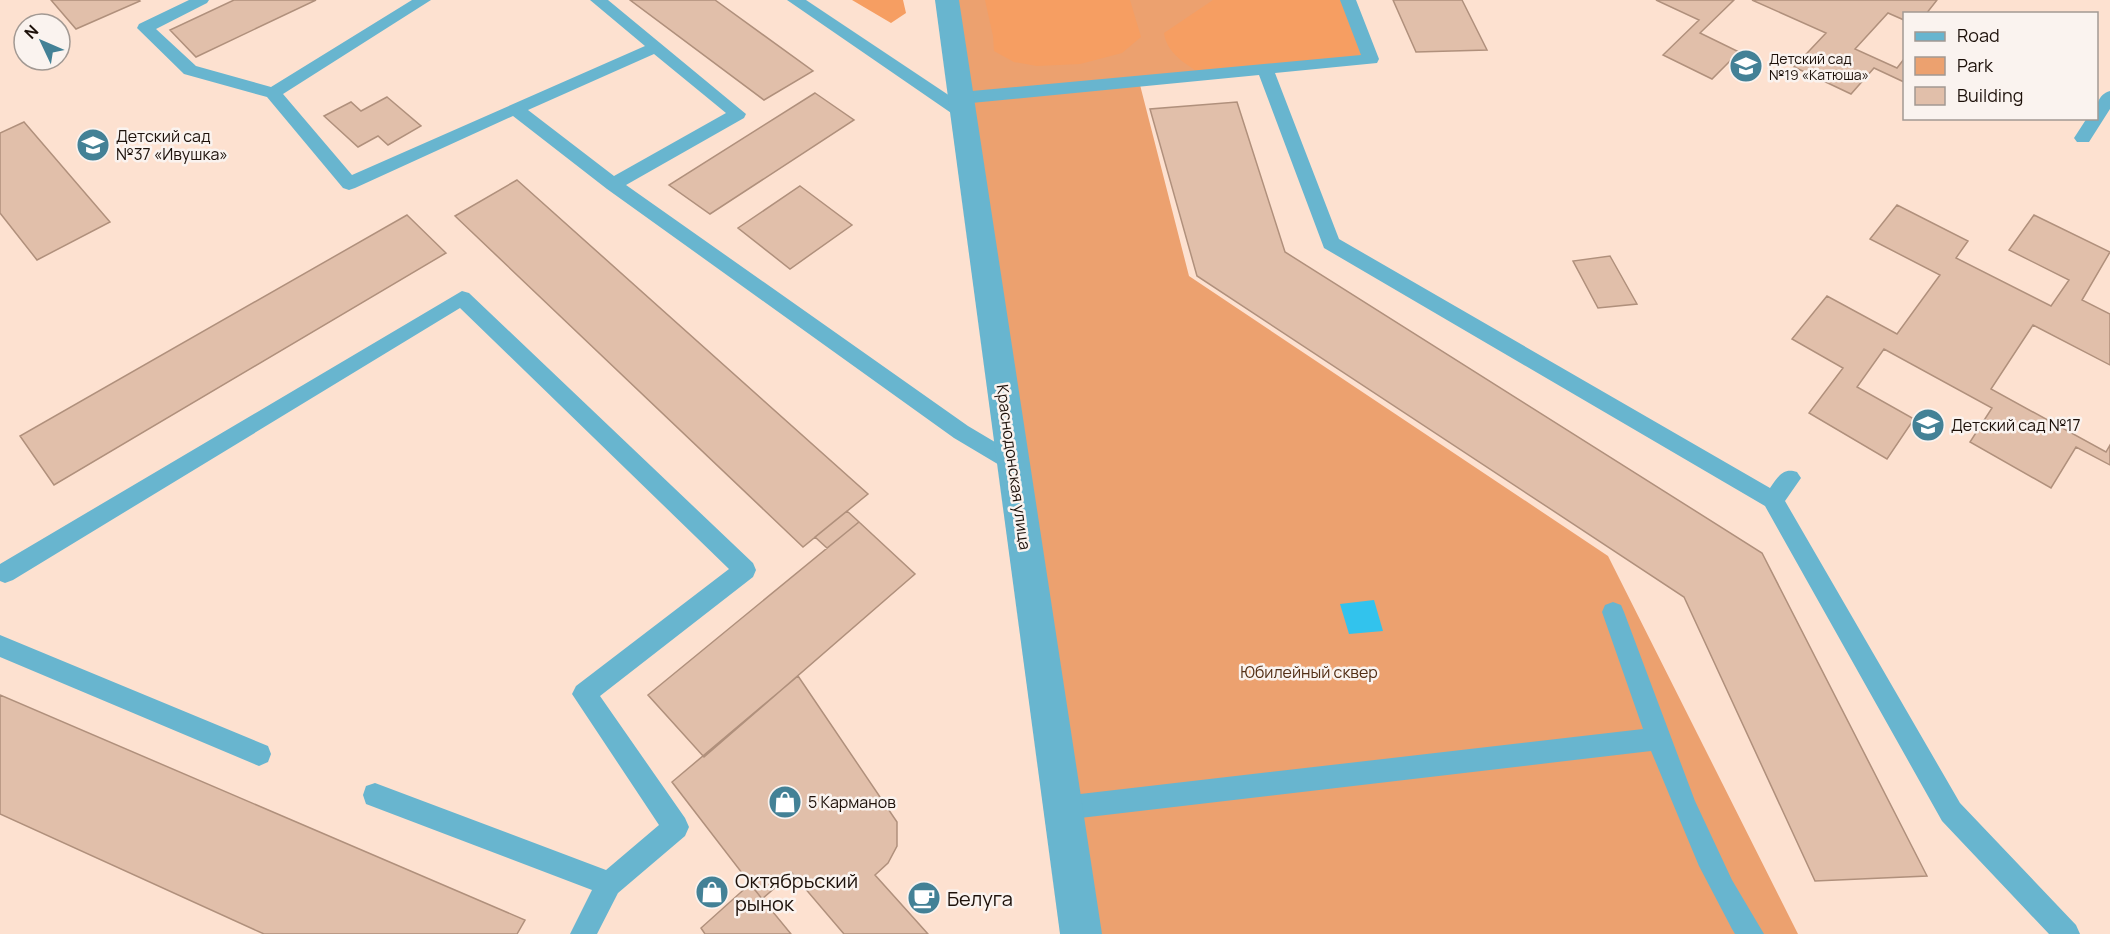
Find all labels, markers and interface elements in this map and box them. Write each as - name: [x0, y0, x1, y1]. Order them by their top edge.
- north arrow: [12, 12, 72, 72]
- legend: [1903, 12, 2098, 120]
- text: N: [19, 20, 43, 43]
- text: Road: [1957, 23, 2000, 47]
- school or university icon: Детский сад №19 «Катюша»: [1728, 48, 1764, 84]
- place label: Детский сад №19 «Катюша»: [1769, 49, 1869, 84]
- text: Park: [1957, 53, 1994, 77]
- text: Building: [1957, 83, 2023, 107]
- place label: Детский сад №37 «Ивушка»: [116, 125, 228, 165]
- school or university icon: Детский сад №37 «Ивушка»: [75, 127, 111, 163]
- street label: Краснодонская улица: [991, 383, 1037, 551]
- school or university icon: Детский сад №17: [1910, 407, 1946, 443]
- place label: Детский сад №17: [1951, 414, 2081, 436]
- park label: Юбилейный сквер: [1240, 661, 1378, 683]
- shop icon: 5 Карманов: [767, 784, 803, 820]
- place label: 5 Карманов: [808, 791, 896, 813]
- place label: Октябрьский рынок: [735, 867, 858, 917]
- shop icon: Октябрьский рынок: [694, 874, 730, 910]
- cafe icon: Белуга: [906, 880, 942, 916]
- place label: Белуга: [947, 885, 1013, 912]

